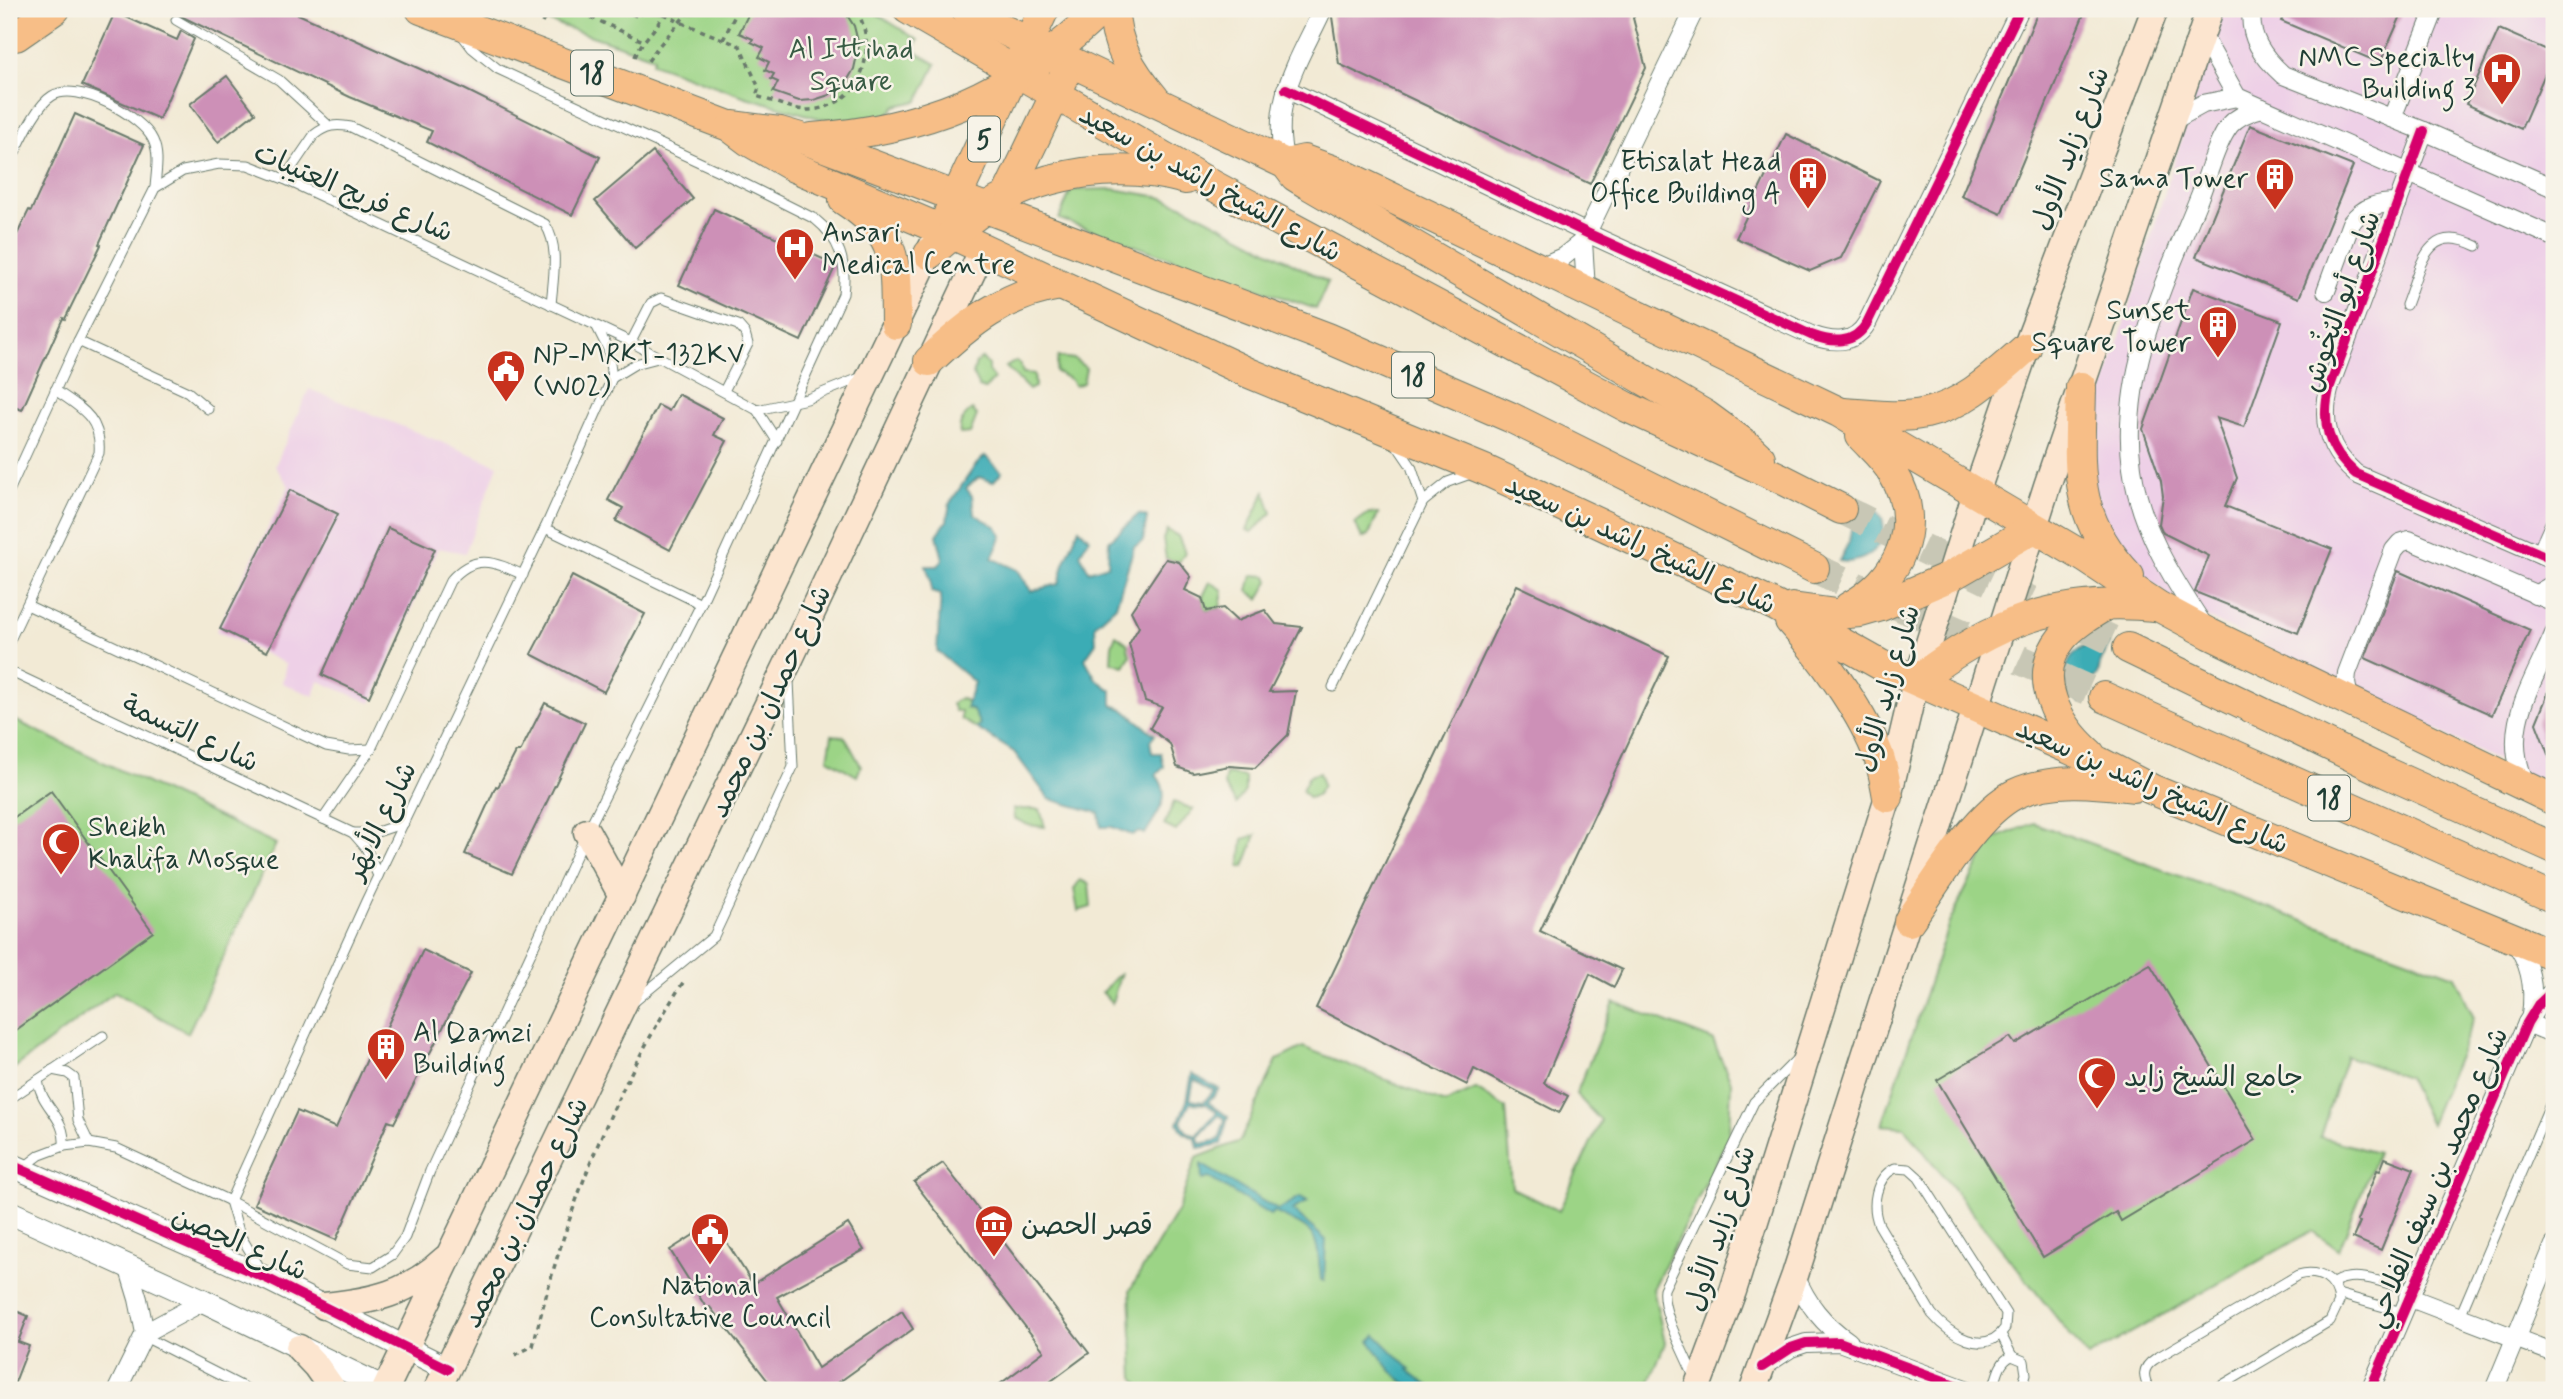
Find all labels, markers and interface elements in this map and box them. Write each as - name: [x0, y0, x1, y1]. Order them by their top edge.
- park label: Al Ittihad Square: [789, 32, 913, 101]
- place label: NMC Specialty Building 3: [2298, 40, 2475, 112]
- road number: 18: [571, 50, 613, 96]
- hospital icon: NMC Specialty Building 3: [2481, 51, 2523, 106]
- street label: شارع زايد الأول: [2021, 61, 2119, 236]
- street label: شارع الشيخ راشد بن سعيد: [1072, 97, 1348, 272]
- road number: 5: [968, 116, 1000, 162]
- street label: شارع فريج العتيبات: [248, 135, 458, 252]
- place label: Etisalat Head Office Building A: [1590, 144, 1781, 215]
- building icon: Etisalat Head Office Building A: [1787, 155, 1829, 210]
- building icon: Sama Tower: [2254, 156, 2296, 211]
- place label: Sama Tower: [2099, 161, 2248, 198]
- street label: شارع أبو البُخُوش: [2292, 205, 2391, 397]
- place label: Ansari Medical Centre: [822, 215, 1015, 284]
- hospital icon: Ansari Medical Centre: [774, 226, 816, 281]
- place label: Sunset Square Tower: [2032, 293, 2192, 362]
- building icon: Sunset Square Tower: [2197, 304, 2239, 359]
- place label: NP-MRKT-132KV (W02): [533, 337, 744, 406]
- public building icon: NP-MRKT-132KV (W02): [485, 348, 527, 403]
- road number: 18: [1392, 352, 1434, 398]
- street label: شارع الشيخ راشد بن سعيد: [1499, 466, 1781, 624]
- street label: شارع حمدان بن محمد: [701, 580, 841, 824]
- street label: شارع زايد الأول: [1845, 600, 1930, 777]
- street label: شارع البَسمة: [116, 687, 264, 782]
- street label: شارع الشيخ راشد بن سعيد: [2010, 710, 2294, 864]
- street label: شارع الأبهَر: [335, 755, 427, 888]
- road number: 18: [2308, 776, 2350, 820]
- place label: Sheikh Khalifa Mosque: [88, 810, 279, 879]
- mosque icon: Sheikh Khalifa Mosque: [40, 821, 82, 876]
- place label: Al Qamzi Building: [413, 1015, 532, 1087]
- street label: شارع محمد بن سيف الفلاحي: [2358, 1022, 2522, 1335]
- building icon: Al Qamzi Building: [365, 1026, 407, 1081]
- mosque icon: جامع الشيخ زايد: [2076, 1055, 2118, 1110]
- place label: جامع الشيخ زايد: [2124, 1060, 2303, 1097]
- street label: شارع حمدان بن محمد: [454, 1091, 598, 1335]
- street label: شارع زايد الأول: [1675, 1140, 1766, 1316]
- street label: شارع الحِصن: [165, 1198, 313, 1291]
- museum icon: قصر الحصن: [973, 1203, 1015, 1258]
- place label: قصر الحصن: [1021, 1208, 1153, 1245]
- public building icon: National Consultative Council: [689, 1211, 731, 1266]
- place label: National Consultative Council: [589, 1268, 831, 1337]

